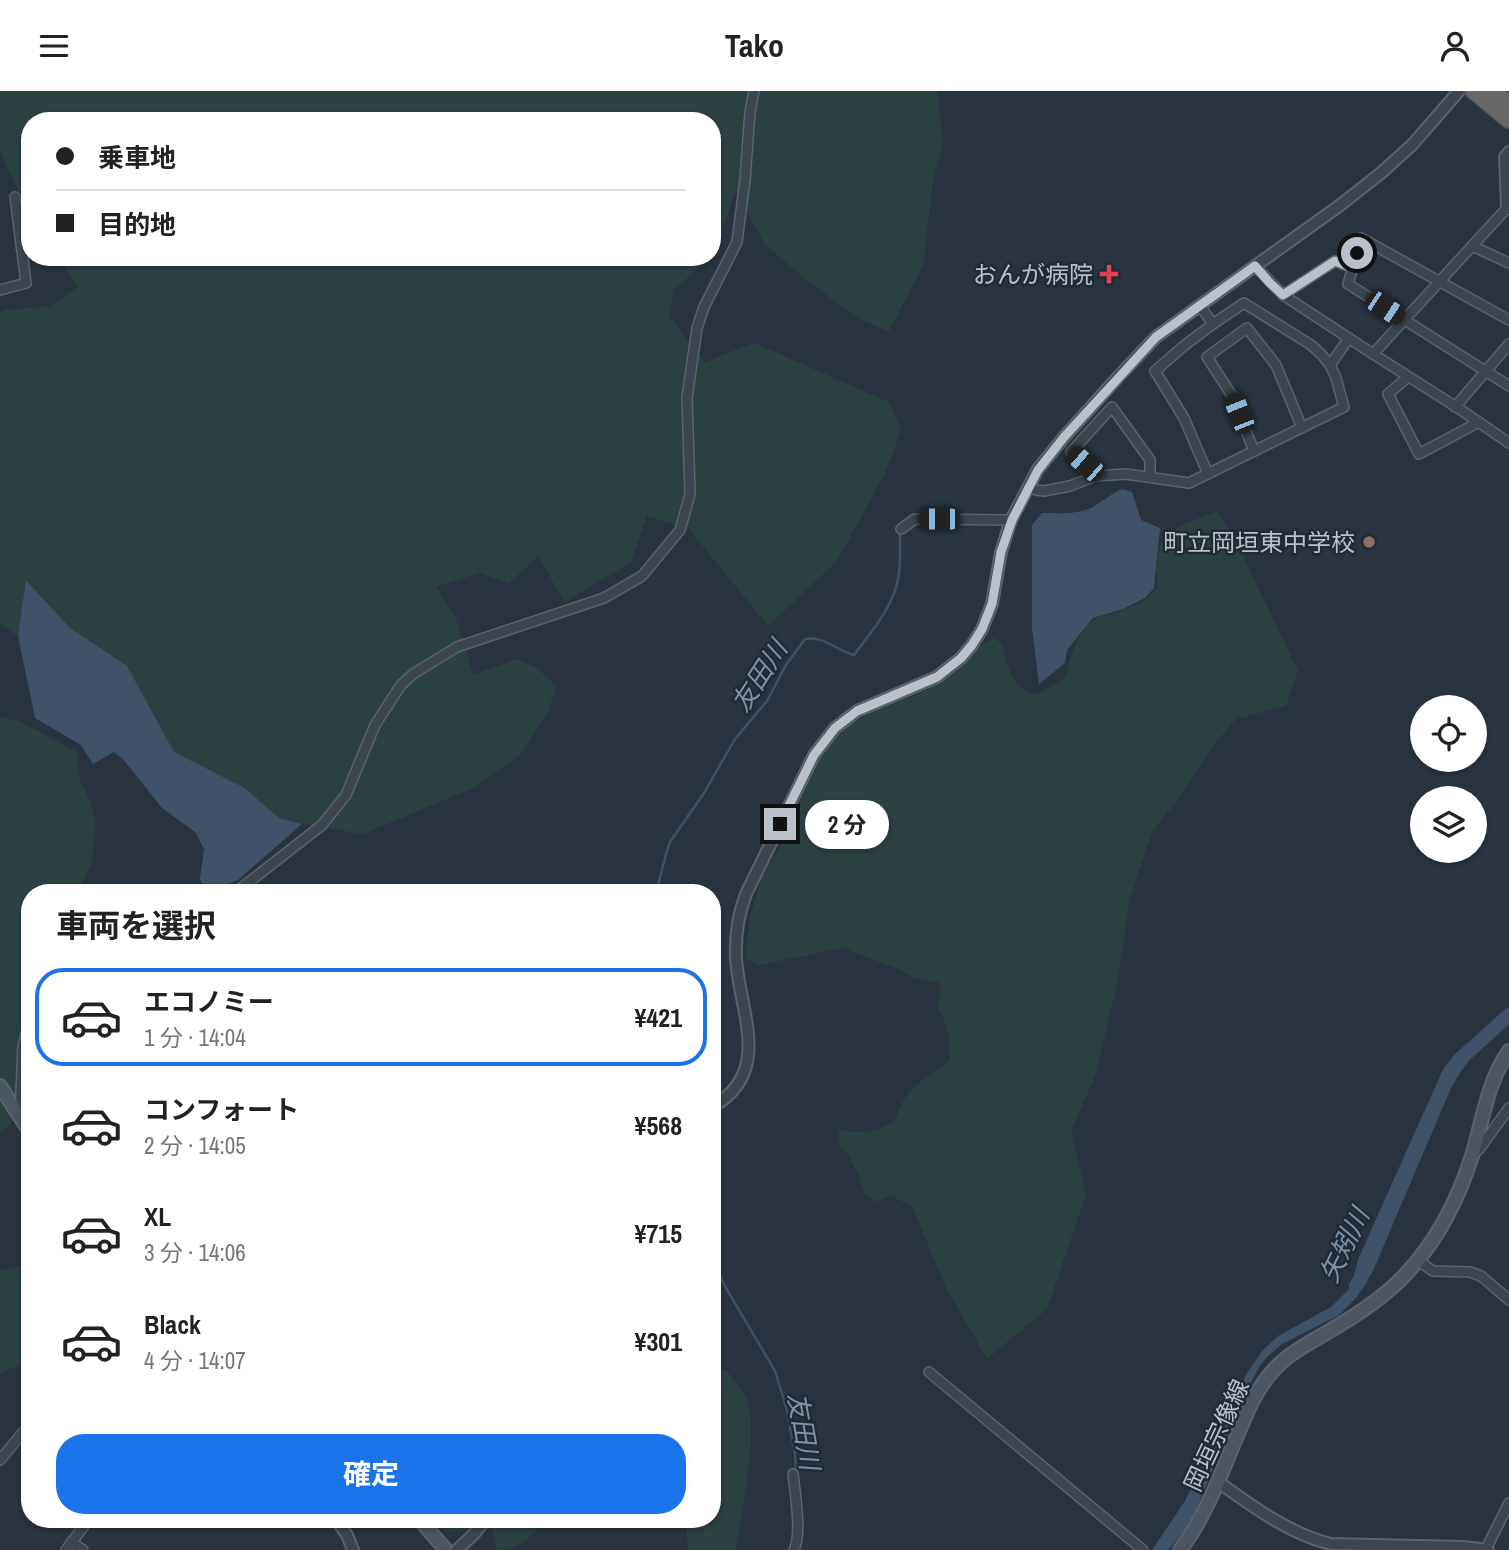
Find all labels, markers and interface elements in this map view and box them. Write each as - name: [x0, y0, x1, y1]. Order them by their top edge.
- text: Tako: [725, 24, 784, 67]
- icon: menu: [35, 27, 73, 65]
- icon: person: [1436, 27, 1474, 65]
- text: 乗車地: [98, 140, 176, 175]
- text: 目的地: [98, 207, 176, 242]
- route start: [1341, 237, 1373, 269]
- place label: おんが病院: [973, 258, 1093, 290]
- marker: おんが病院: [1099, 264, 1119, 284]
- car: [1362, 288, 1409, 328]
- car: [1222, 390, 1257, 436]
- car: [1063, 442, 1108, 486]
- car: [919, 509, 961, 530]
- place label: 町立岡垣東中学校: [1163, 526, 1355, 558]
- marker: 町立岡垣東中学校: [1361, 534, 1377, 550]
- water label: 友田川: [723, 631, 797, 718]
- map controls: [1410, 695, 1487, 863]
- button: locate: [1410, 695, 1487, 772]
- button: layers: [1410, 786, 1487, 863]
- callout: 2 分: [804, 799, 888, 849]
- route end: [764, 808, 796, 840]
- text: 2 分: [828, 809, 866, 840]
- text: 車両を選択: [56, 904, 216, 947]
- text: エコノミー: [144, 984, 274, 1019]
- icon: car: [60, 986, 123, 1049]
- text: ¥421: [635, 1000, 682, 1035]
- text: 1 分 · 14:04: [144, 1022, 246, 1053]
- text: コンフォート: [144, 1092, 299, 1127]
- icon: car: [60, 1094, 123, 1157]
- text: ¥568: [635, 1108, 682, 1143]
- text: 2 分 · 14:05: [144, 1130, 246, 1161]
- text: XL: [144, 1199, 171, 1234]
- water label: 矢矧川: [1311, 1200, 1378, 1288]
- icon: car: [60, 1202, 123, 1265]
- text: ¥715: [635, 1216, 682, 1251]
- text: 3 分 · 14:06: [144, 1237, 246, 1268]
- text: Black: [144, 1307, 201, 1342]
- icon: car: [60, 1310, 123, 1373]
- text: ¥301: [635, 1324, 682, 1359]
- text: 4 分 · 14:07: [144, 1345, 246, 1376]
- street label: 岡垣宗像線: [1176, 1374, 1256, 1496]
- water label: 友田川: [780, 1390, 829, 1475]
- button: 確定: [56, 1434, 686, 1514]

